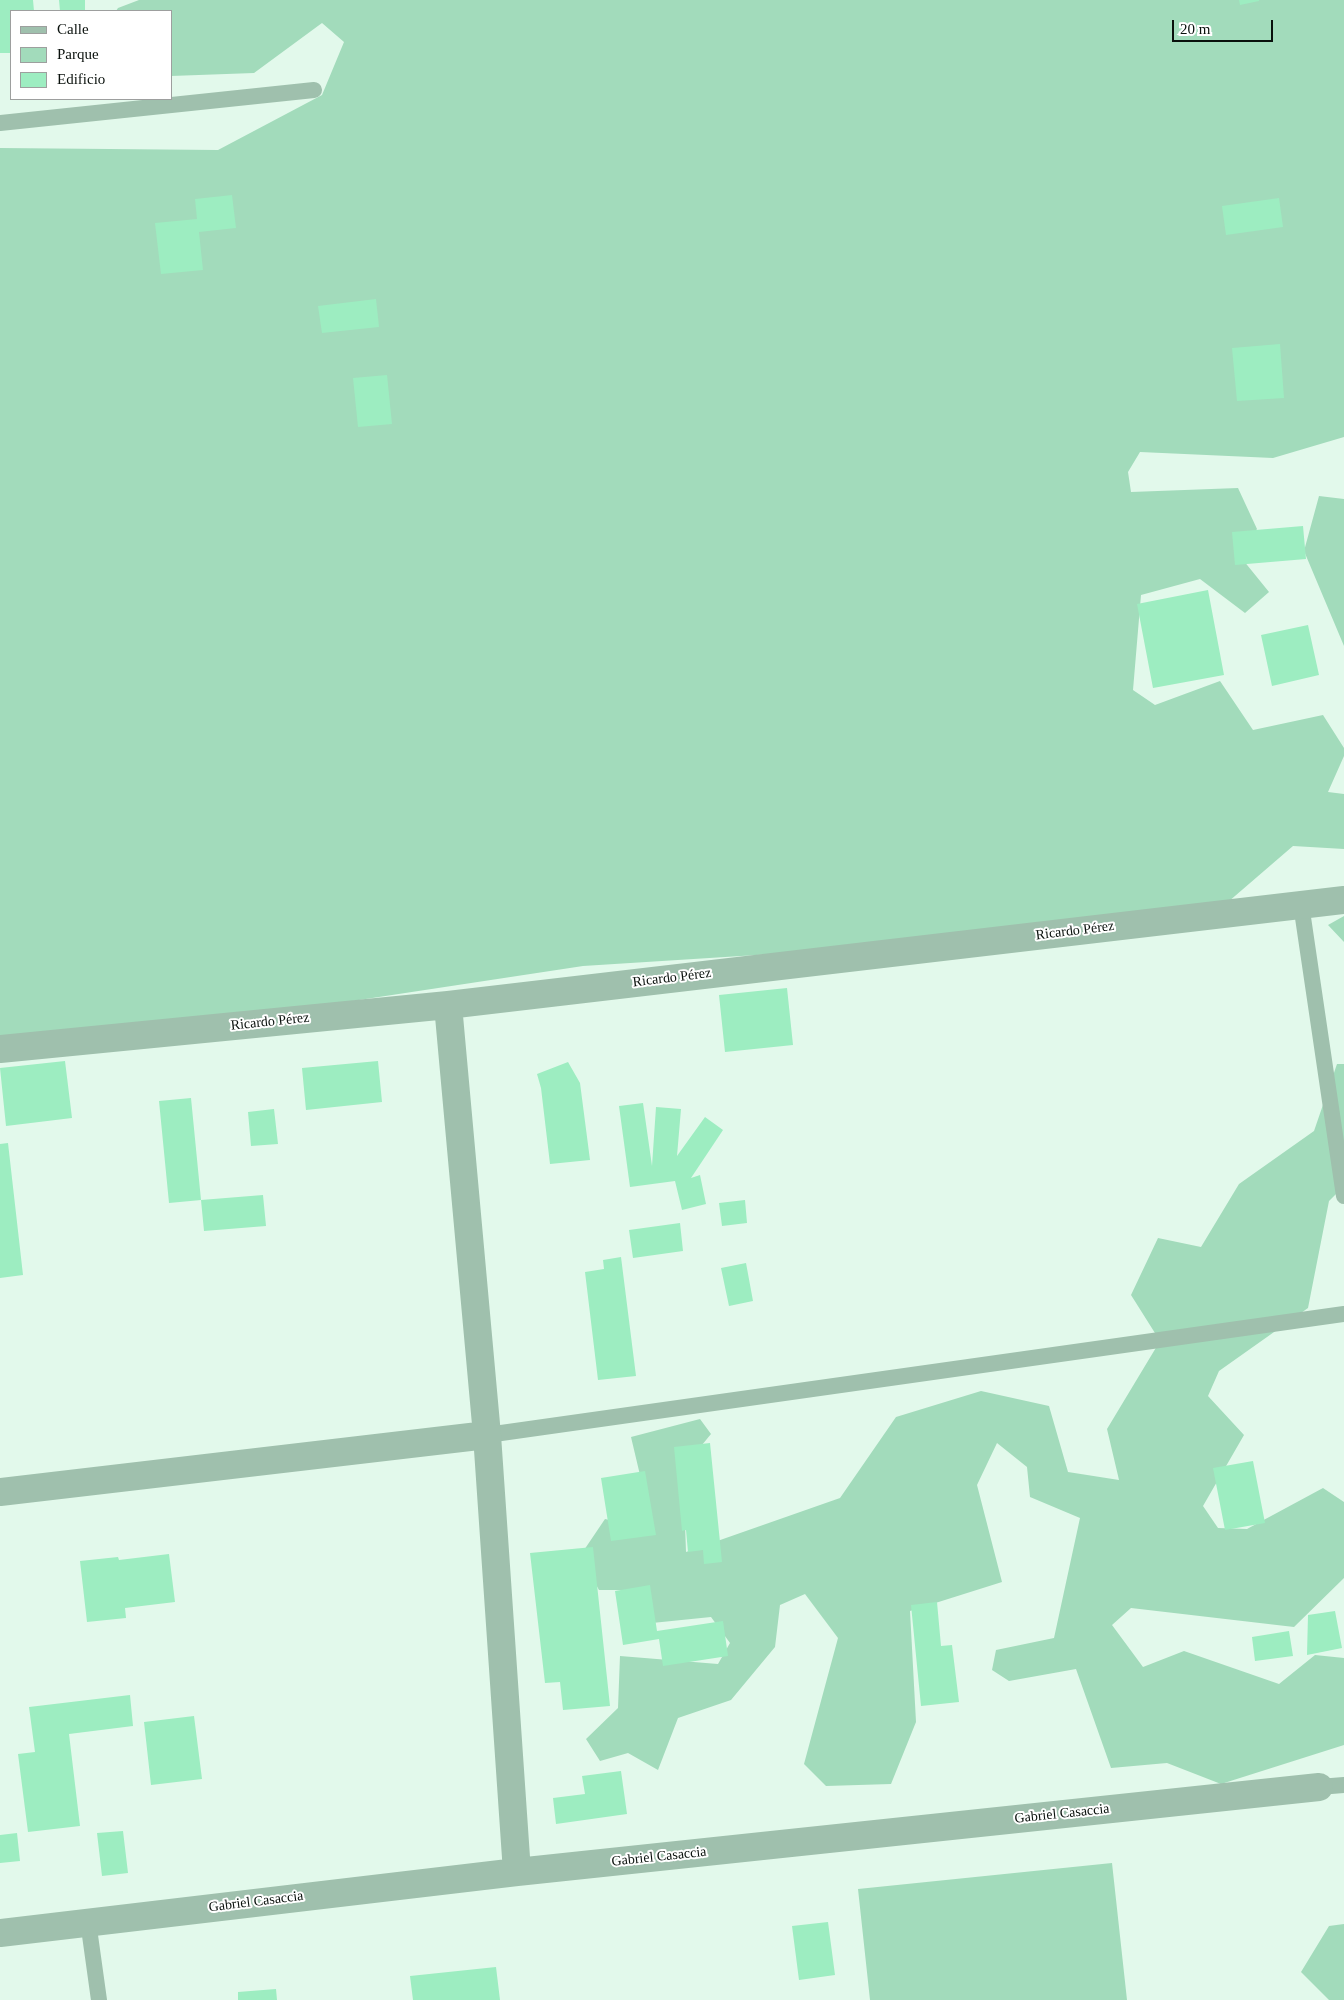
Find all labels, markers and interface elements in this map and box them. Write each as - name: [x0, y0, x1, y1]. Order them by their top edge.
- legend: [10, 10, 172, 100]
- scale bar: [1174, 10, 1275, 42]
- text: Calle: [57, 21, 89, 37]
- text: 20 m: [1180, 21, 1210, 37]
- text: Parque: [57, 46, 99, 62]
- text: Edificio: [57, 71, 105, 87]
- street label: Ricardo Pérez: [1035, 918, 1115, 944]
- street label: Ricardo Pérez: [632, 965, 712, 991]
- street label: Ricardo Pérez: [230, 1010, 310, 1034]
- street label: Gabriel Casaccia: [1014, 1801, 1110, 1827]
- street label: Gabriel Casaccia: [611, 1844, 707, 1870]
- street label: Gabriel Casaccia: [208, 1888, 304, 1916]

